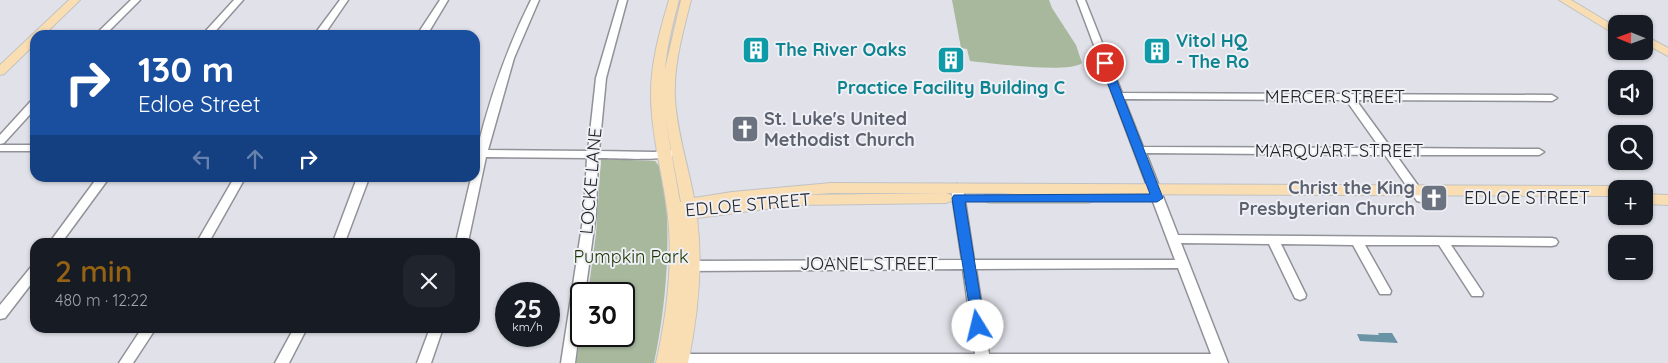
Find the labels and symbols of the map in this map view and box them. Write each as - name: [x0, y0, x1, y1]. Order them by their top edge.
- north arrow: [1608, 15, 1652, 60]
- place label: Vitol HQ - The Ro: [1176, 29, 1249, 73]
- building icon: The River Oaks: [741, 35, 771, 65]
- building icon: Vitol HQ - The Ro: [1142, 36, 1172, 66]
- place label: The River Oaks: [775, 38, 907, 61]
- pin: [1084, 42, 1126, 84]
- building icon: Practice Facility Building C: [936, 45, 966, 75]
- place label: Practice Facility Building C: [837, 76, 1065, 99]
- street label: MERCER STREET: [1265, 85, 1405, 108]
- place label: St. Luke's United Methodist Church: [764, 107, 915, 151]
- church icon: St. Luke's United Methodist Church: [730, 114, 760, 144]
- street label: LOCKE LANE: [574, 127, 607, 235]
- street label: MARQUART STREET: [1255, 139, 1423, 162]
- place label: Christ the King Presbyterian Church: [1239, 176, 1415, 220]
- church icon: Christ the King Presbyterian Church: [1419, 183, 1449, 213]
- street label: EDLOE STREET: [1464, 186, 1590, 209]
- street label: EDLOE STREET: [684, 188, 812, 221]
- park label: Pumpkin Park: [573, 245, 689, 268]
- street label: JOANEL STREET: [800, 252, 938, 275]
- speed limit sign: 30: [570, 282, 635, 347]
- position arrow: [951, 299, 1003, 351]

